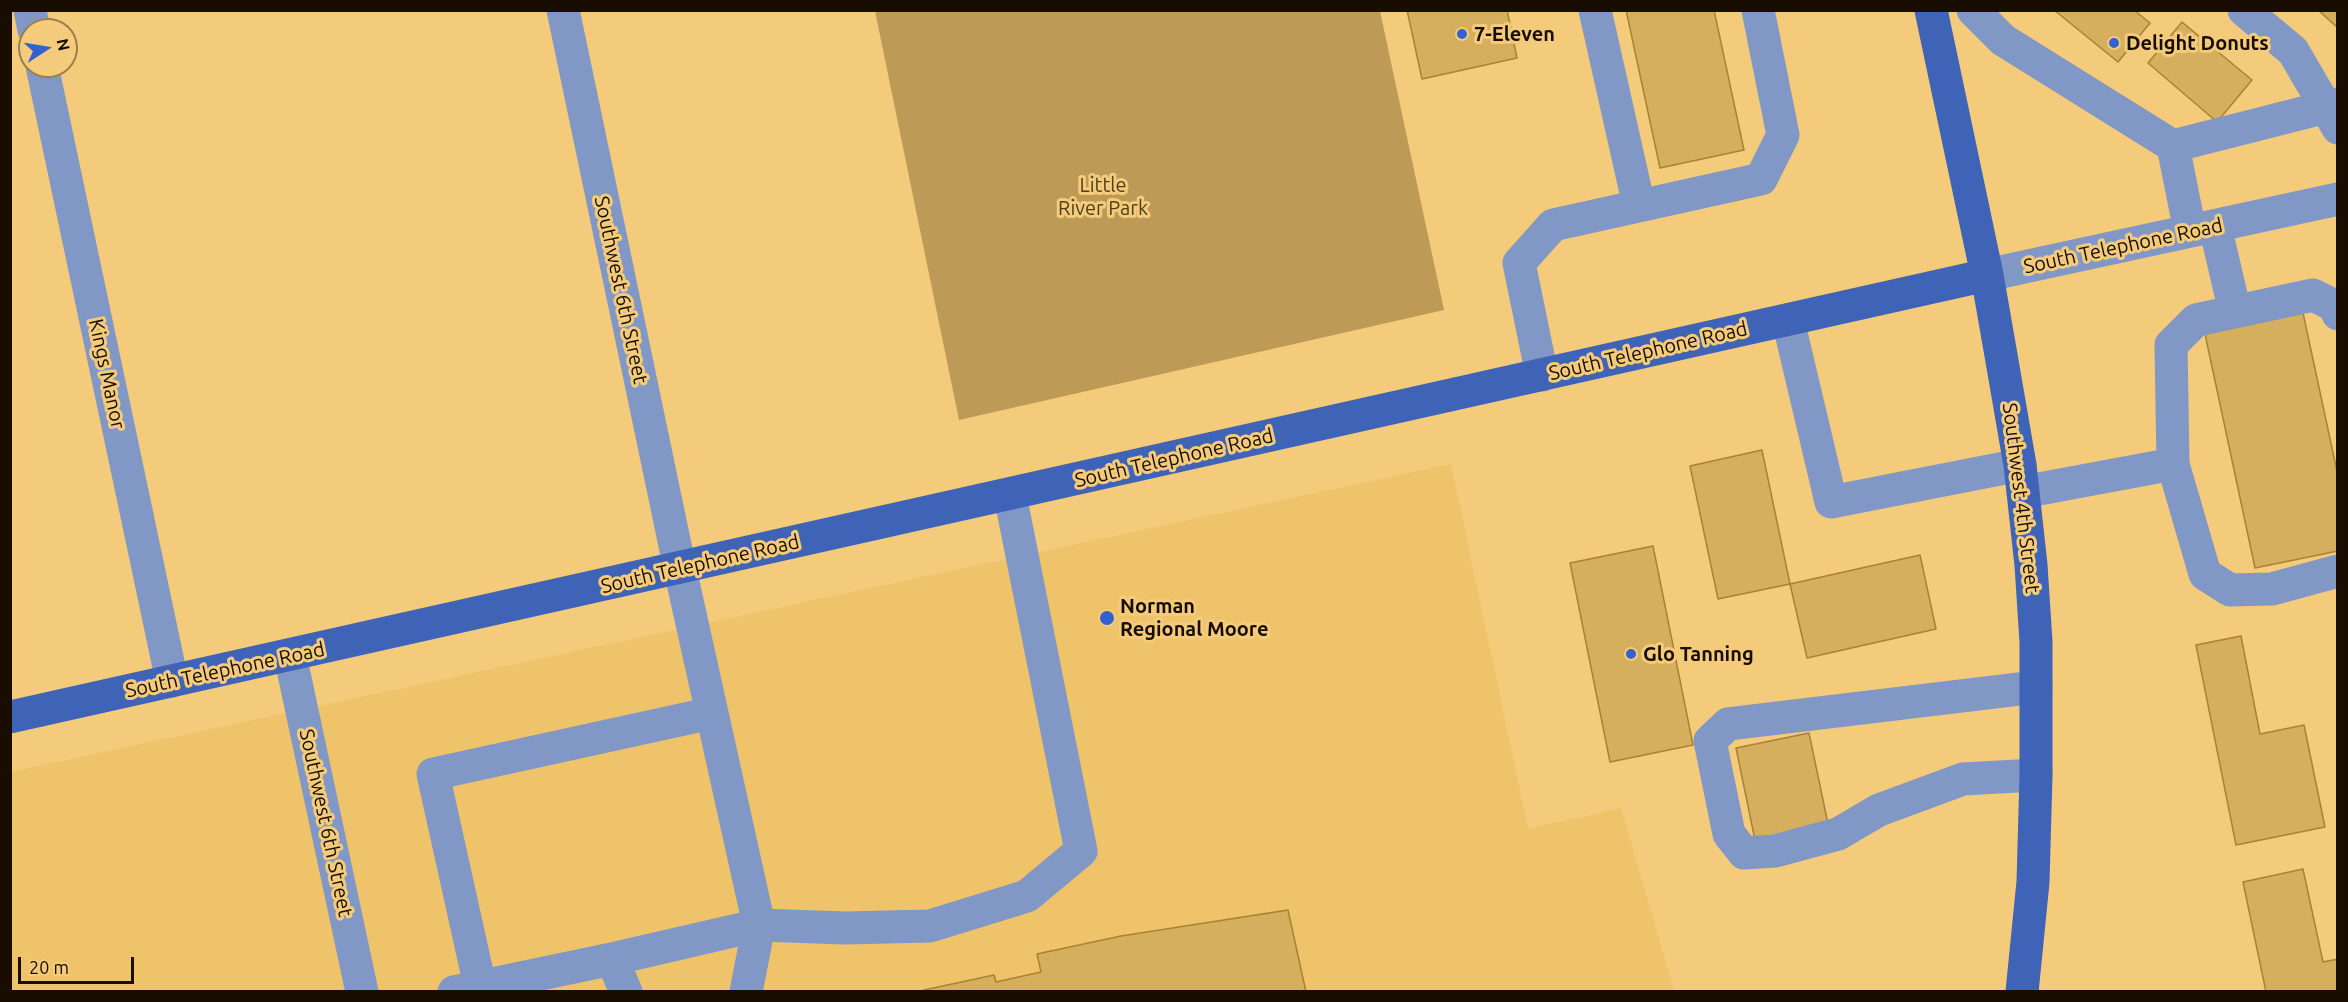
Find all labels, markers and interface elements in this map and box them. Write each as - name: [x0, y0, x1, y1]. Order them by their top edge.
- north arrow: [18, 18, 78, 78]
- place label: 7-Eleven: [1474, 22, 1555, 46]
- marker: 7-Eleven: [1455, 27, 1469, 41]
- place label: Delight Donuts: [2126, 31, 2269, 55]
- marker: Delight Donuts: [2107, 36, 2121, 50]
- text: N: [54, 37, 74, 52]
- park label: Little River Park: [1058, 173, 1148, 220]
- street label: Southwest 6th Street: [589, 194, 653, 386]
- street label: South Telephone Road: [2021, 213, 2225, 279]
- street label: South Telephone Road: [1546, 316, 1750, 386]
- street label: Kings Manor: [84, 317, 130, 431]
- street label: Southwest 4th Street: [1997, 402, 2045, 594]
- street label: South Telephone Road: [1072, 423, 1276, 493]
- street label: South Telephone Road: [598, 529, 802, 599]
- place label: Norman Regional Moore: [1120, 594, 1268, 641]
- marker: Norman Regional Moore: [1098, 609, 1116, 627]
- street label: South Telephone Road: [123, 637, 327, 703]
- place label: Glo Tanning: [1643, 642, 1754, 666]
- marker: Glo Tanning: [1624, 647, 1638, 661]
- street label: Southwest 6th Street: [294, 727, 358, 919]
- scale bar: [21, 945, 136, 983]
- text: 20 m: [29, 957, 69, 977]

